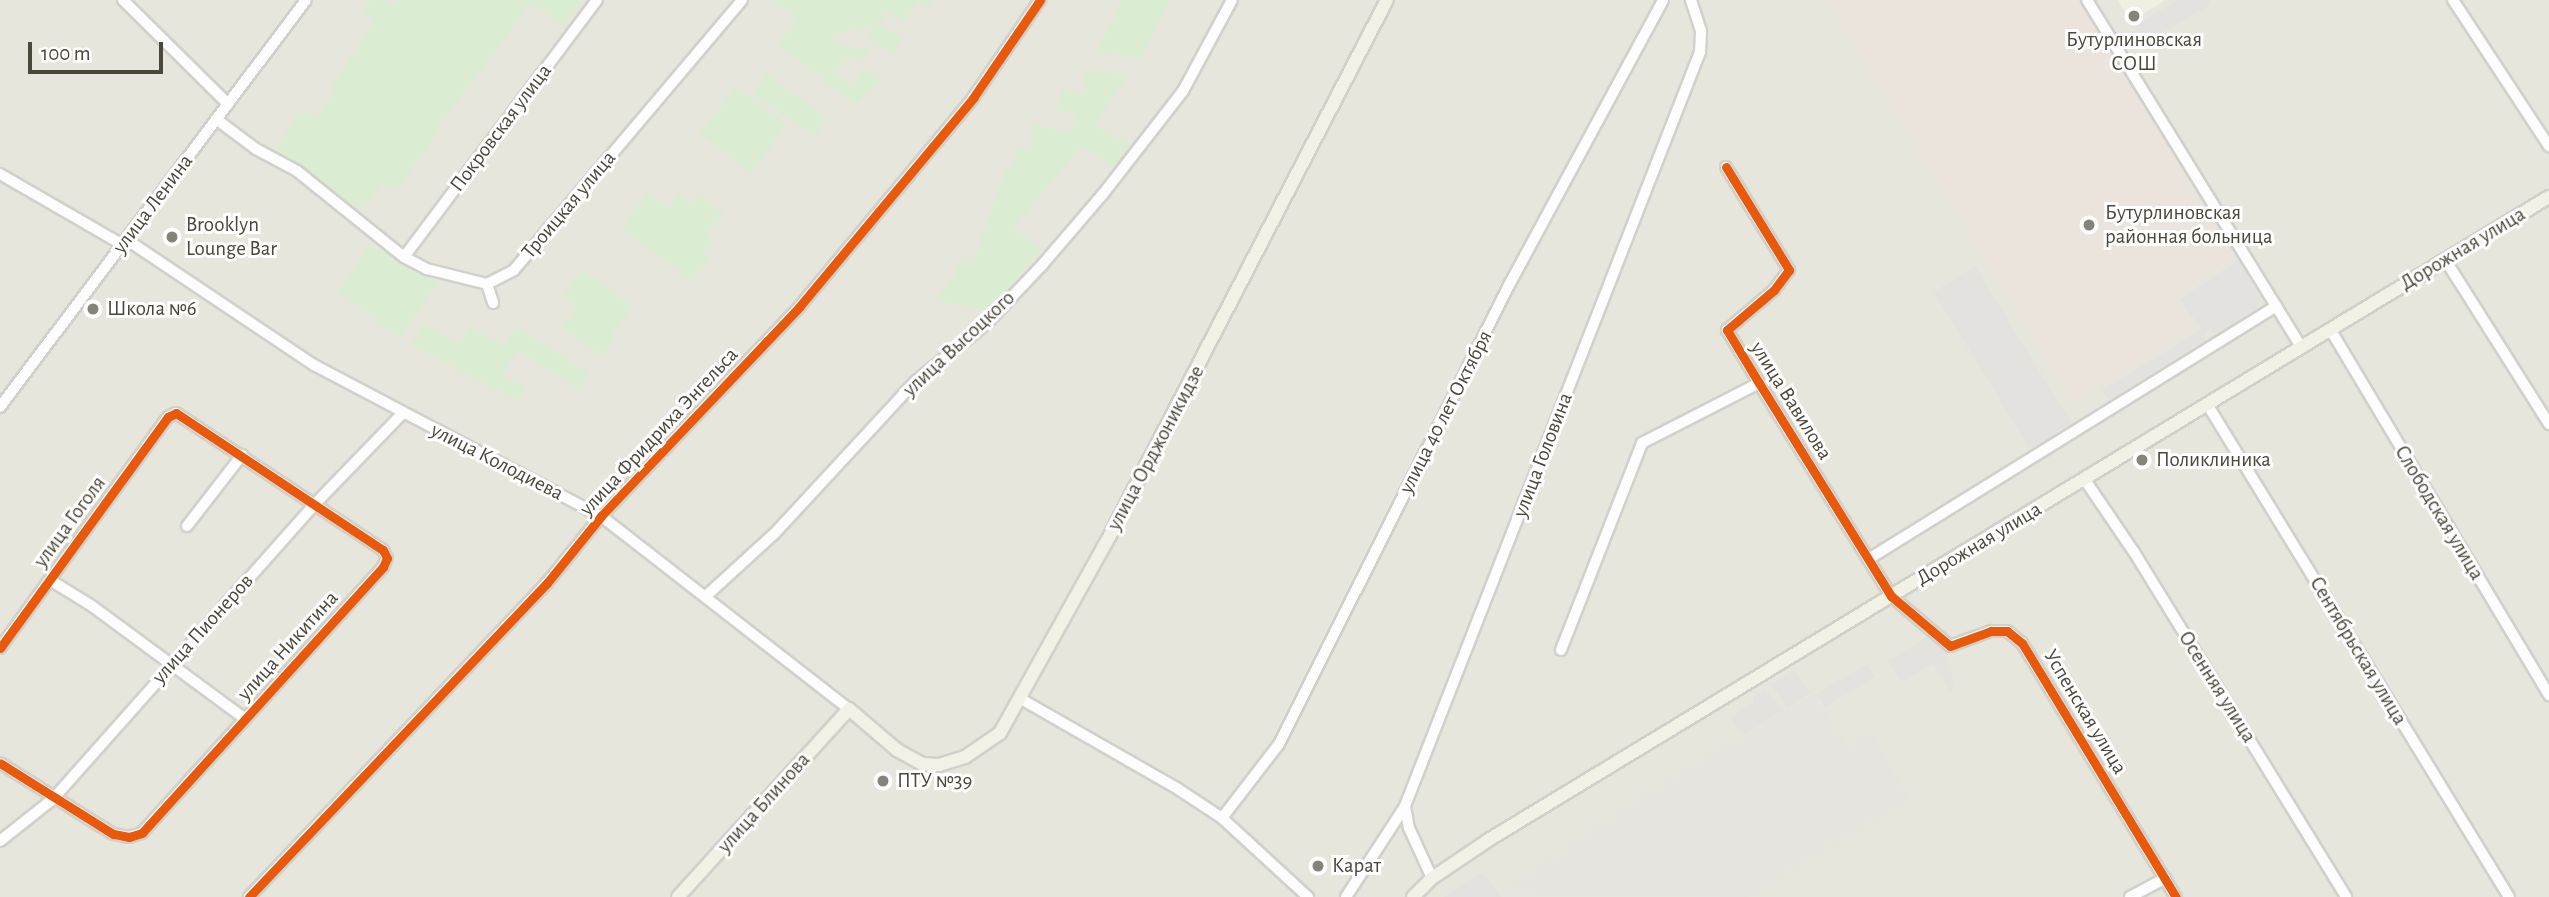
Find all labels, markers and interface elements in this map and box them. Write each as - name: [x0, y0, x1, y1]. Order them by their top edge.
- marker: Бутурлиновская СОШ: [2126, 8, 2142, 24]
- place label: Бутурлиновская СОШ: [2066, 27, 2202, 77]
- scale bar: [32, 28, 166, 72]
- text: 100 m: [41, 43, 91, 64]
- street label: Покровская улица: [445, 59, 557, 197]
- street label: Троицкая улица: [517, 146, 621, 264]
- street label: улица Ленина: [107, 149, 199, 259]
- place label: Бутурлиновская районная больница: [2105, 200, 2273, 250]
- street label: Дорожная улица: [2396, 202, 2530, 296]
- place label: Brooklyn Lounge Bar: [186, 212, 277, 262]
- marker: Бутурлиновская районная больница: [2079, 215, 2099, 235]
- marker: Brooklyn Lounge Bar: [164, 229, 180, 245]
- street label: улица Высоцкого: [898, 286, 1020, 402]
- place label: Школа №6: [107, 296, 197, 322]
- marker: Школа №6: [85, 301, 101, 317]
- street label: улица 40 лет Октября: [1394, 326, 1498, 498]
- street label: улица Вавилова: [1745, 337, 1837, 465]
- street label: улица Фридриха Энгельса: [574, 343, 744, 521]
- street label: улица Орджоникидзе: [1102, 361, 1210, 535]
- street label: улица Головина: [1508, 389, 1578, 521]
- street label: улица Колодиева: [427, 418, 567, 506]
- street label: Слободская улица: [2389, 441, 2489, 585]
- place label: Поликлиника: [2156, 447, 2271, 473]
- marker: Поликлиника: [2134, 452, 2150, 468]
- street label: улица Гоголя: [28, 471, 112, 573]
- street label: Дорожная улица: [1912, 497, 2046, 591]
- street label: улица Пионеров: [147, 569, 259, 689]
- street label: Сентябрьская улица: [2304, 572, 2412, 730]
- street label: улица Никитина: [232, 586, 344, 706]
- street label: Осенняя улица: [2173, 626, 2261, 748]
- street label: Успенская улица: [2038, 645, 2132, 779]
- street label: улица Блинова: [712, 748, 816, 858]
- place label: ПТУ №39: [897, 768, 972, 794]
- marker: ПТУ №39: [875, 773, 891, 789]
- place label: Карат: [1332, 853, 1381, 879]
- marker: Карат: [1310, 858, 1326, 874]

